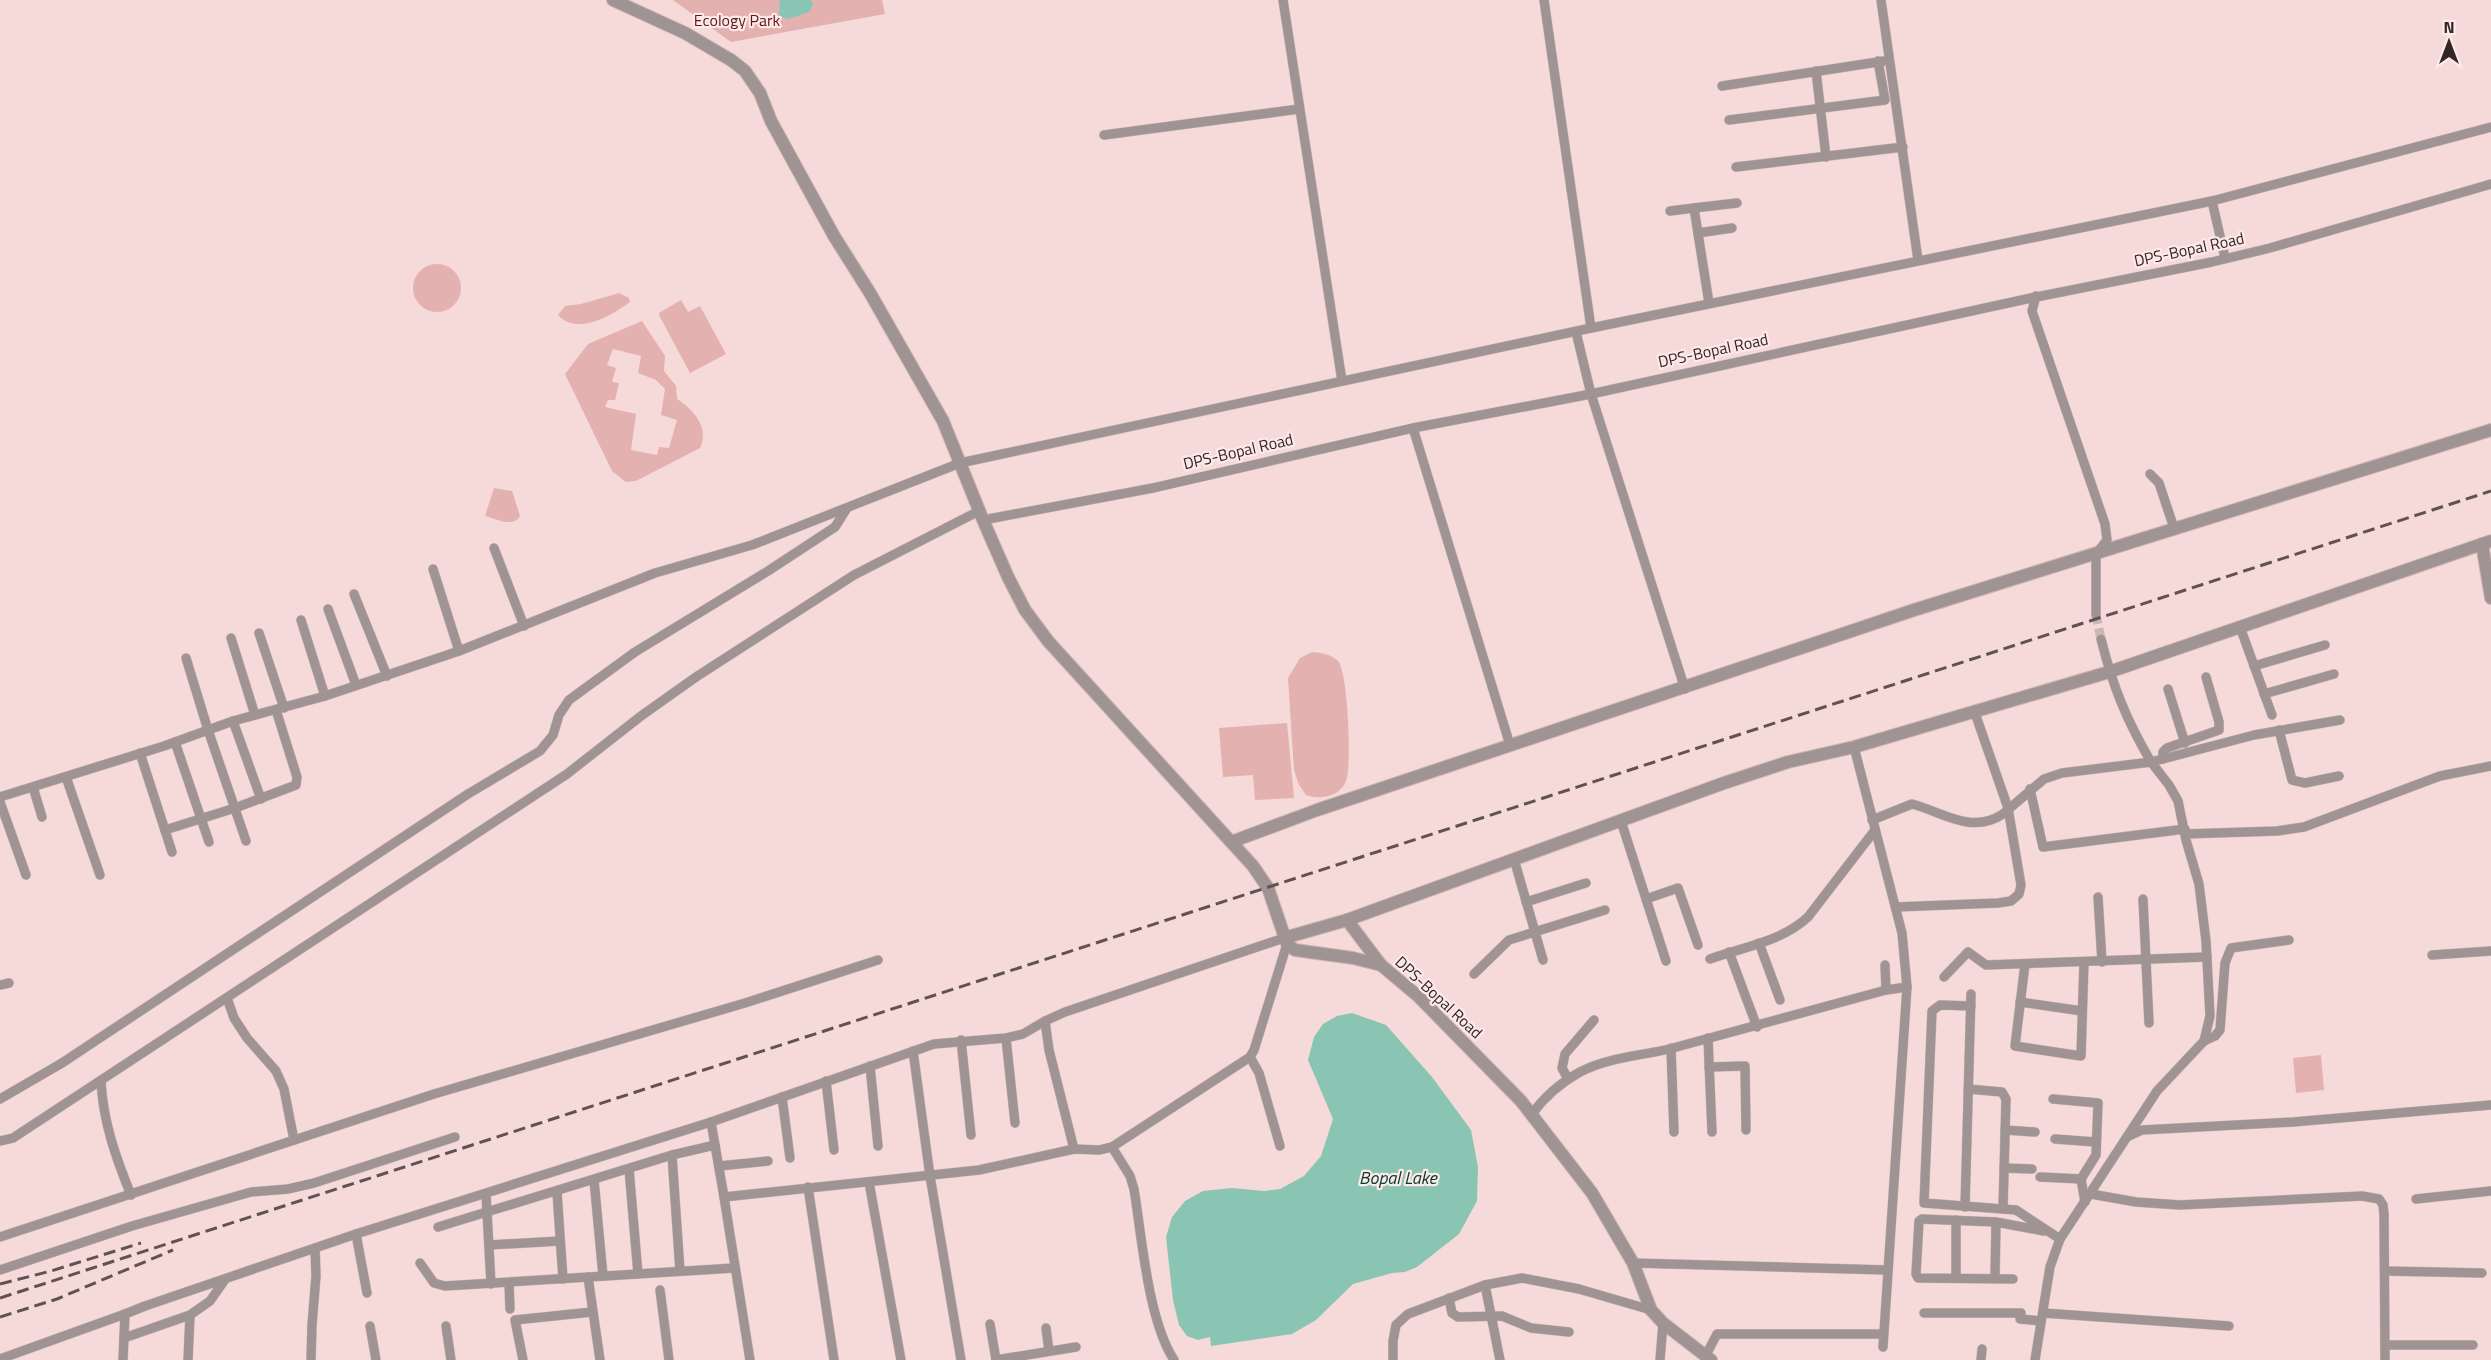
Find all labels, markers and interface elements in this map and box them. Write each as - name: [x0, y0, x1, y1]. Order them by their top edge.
- park label: Ecology Park: [694, 8, 780, 32]
- north arrow: [2419, 12, 2479, 72]
- text: N: [2443, 15, 2455, 39]
- street label: DPS-Bopal Road: [2132, 226, 2246, 272]
- street label: DPS-Bopal Road: [1656, 327, 1770, 373]
- street label: DPS-Bopal Road: [1181, 427, 1295, 475]
- street label: DPS-Bopal Road: [1390, 950, 1488, 1044]
- water label: Bopal Lake: [1359, 1164, 1439, 1191]

